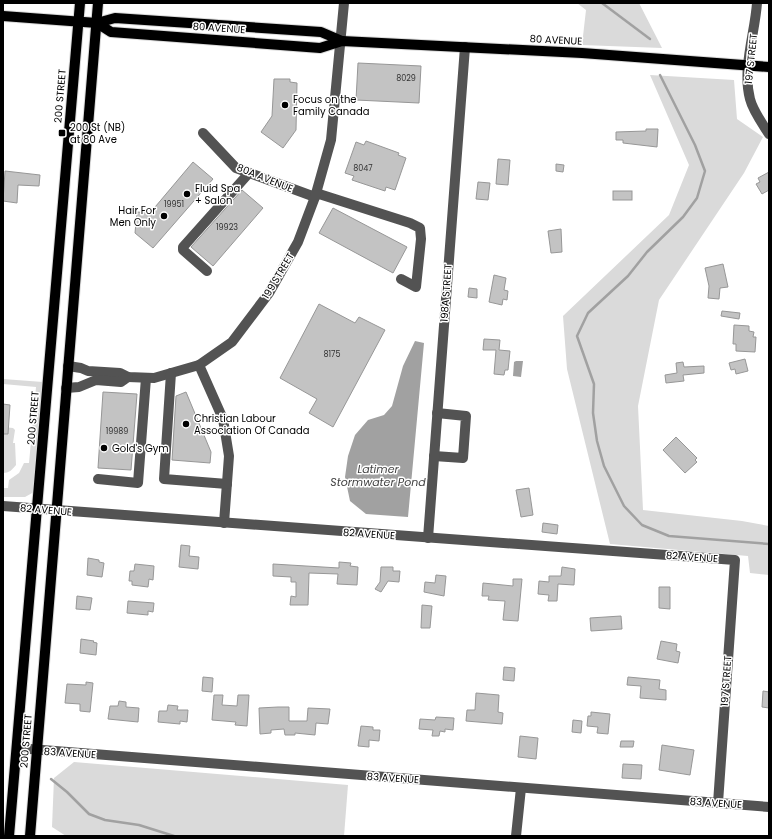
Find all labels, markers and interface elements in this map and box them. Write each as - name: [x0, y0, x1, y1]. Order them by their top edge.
- street label: 80 AVENUE: [192, 19, 246, 37]
- street label: 80 AVENUE: [529, 31, 583, 49]
- street label: 197 STREET: [741, 32, 761, 85]
- street label: 200 STREET: [50, 68, 70, 124]
- house number: 8029: [396, 73, 416, 84]
- place label: Focus on the Family Canada: [293, 92, 369, 119]
- marker: Focus on the Family Canada: [280, 100, 290, 110]
- place label: 200 St (NB) at 80 Ave: [70, 120, 125, 147]
- marker: 200 St (NB) at 80 Ave: [57, 128, 67, 138]
- street label: 80A AVENUE: [235, 160, 295, 196]
- house number: 8047: [353, 163, 373, 174]
- place label: Fluid Spa + Salon: [195, 181, 240, 208]
- marker: Fluid Spa + Salon: [182, 189, 192, 199]
- house number: 19951: [164, 199, 184, 210]
- place label: Hair For Men Only: [110, 203, 156, 230]
- marker: Hair For Men Only: [159, 211, 169, 221]
- house number: 19923: [216, 222, 238, 233]
- street label: 199 STREET: [258, 250, 298, 302]
- street label: 198A STREET: [436, 263, 456, 323]
- house number: 8175: [324, 349, 341, 360]
- street label: 200 STREET: [23, 390, 43, 446]
- place label: Christian Labour Association Of Canada: [194, 411, 309, 438]
- marker: Christian Labour Association Of Canada: [181, 419, 191, 429]
- house number: 19989: [106, 426, 128, 437]
- place label: Gold's Gym: [112, 441, 169, 456]
- marker: Gold's Gym: [99, 443, 109, 453]
- water label: Latimer Stormwater Pond: [330, 461, 426, 490]
- street label: 82 AVENUE: [19, 500, 73, 520]
- street label: 82 AVENUE: [342, 525, 396, 543]
- street label: 82 AVENUE: [665, 548, 719, 566]
- street label: 197 STREET: [717, 655, 735, 707]
- street label: 200 STREET: [16, 713, 36, 769]
- street label: 83 AVENUE: [43, 744, 97, 762]
- street label: 83 AVENUE: [366, 769, 420, 787]
- street label: 83 AVENUE: [689, 794, 743, 812]

